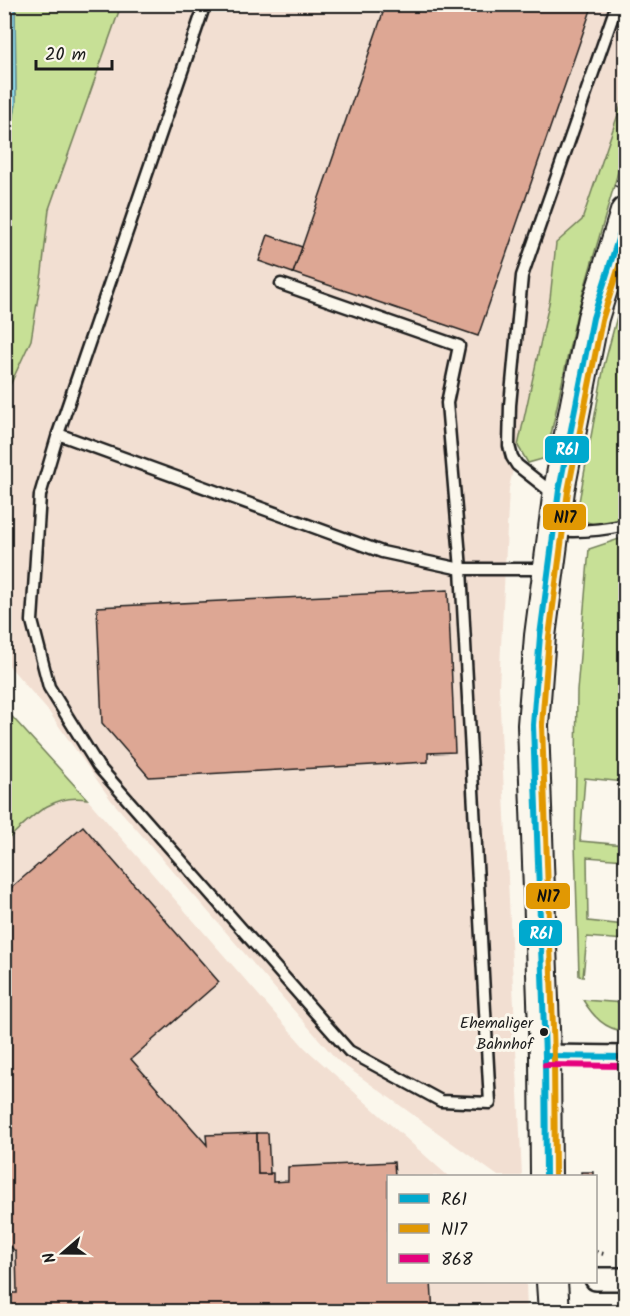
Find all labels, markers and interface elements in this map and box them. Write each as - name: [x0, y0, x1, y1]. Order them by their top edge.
- scale bar: [36, 33, 112, 71]
- text: 20 m: [45, 41, 86, 70]
- line badge: R61: [544, 435, 590, 464]
- text: R61: [555, 438, 579, 463]
- line badge: N17: [542, 503, 587, 531]
- text: N17: [554, 506, 577, 531]
- line badge: N17: [525, 882, 571, 910]
- text: N17: [537, 885, 560, 910]
- line badge: R61: [518, 919, 563, 947]
- text: R61: [529, 922, 553, 947]
- place label: Ehemaliger Bahnhof: [460, 1011, 535, 1057]
- marker: Ehemaliger Bahnhof: [538, 1026, 550, 1038]
- legend: [387, 1175, 597, 1283]
- text: R61: [441, 1186, 467, 1215]
- text: N17: [441, 1216, 468, 1245]
- north arrow: [33, 1223, 93, 1283]
- text: 868: [441, 1246, 473, 1275]
- text: N: [37, 1249, 64, 1267]

